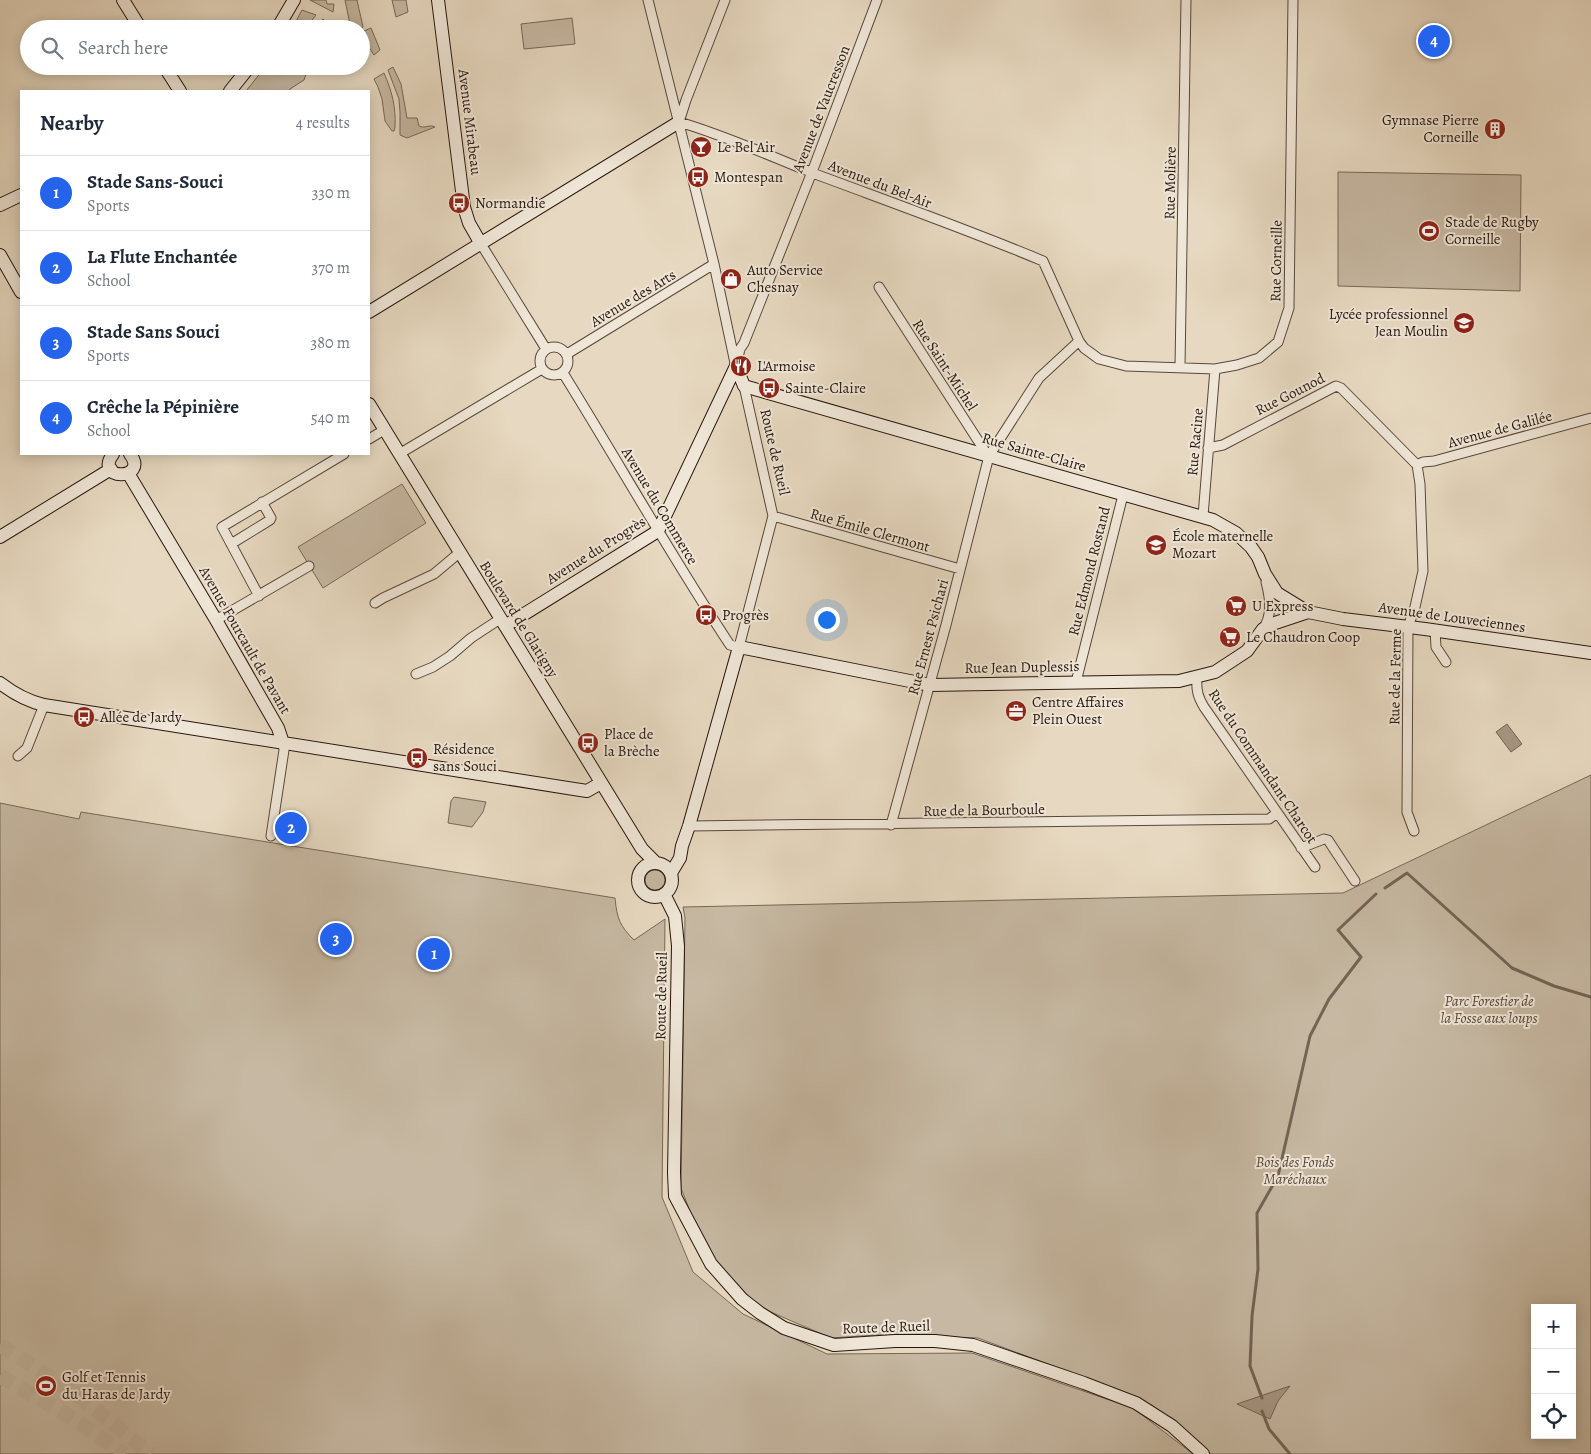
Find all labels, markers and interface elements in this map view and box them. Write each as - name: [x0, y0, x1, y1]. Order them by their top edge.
- search box: [20, 20, 370, 75]
- pin: 4: [1418, 22, 1450, 60]
- icon: search: [38, 34, 66, 62]
- text: Search here: [78, 35, 168, 61]
- street label: Avenue de Vaucresson: [787, 42, 855, 176]
- street label: Avenue Mirabeau: [453, 67, 487, 177]
- text: Nearby: [40, 109, 103, 137]
- place label: Gymnase Pierre Corneille: [1382, 110, 1479, 147]
- text: 4 results: [296, 112, 350, 134]
- building icon: Gymnase Pierre Corneille: [1483, 117, 1507, 141]
- bar icon: Le Bel Air: [689, 135, 713, 159]
- place label: Le Bel Air: [717, 137, 775, 157]
- street label: Rue Molière: [1159, 146, 1181, 220]
- street label: Avenue du Bel-Air: [824, 155, 935, 213]
- bus stop icon: Montespan: [686, 165, 710, 189]
- place label: Montespan: [714, 167, 783, 187]
- text: Stade Sans-Souci: [87, 169, 223, 195]
- text: 1: [53, 182, 59, 204]
- text: 330 m: [312, 182, 350, 204]
- bus stop icon: Normandie: [447, 191, 471, 215]
- place label: Normandie: [475, 193, 546, 213]
- text: Sports: [87, 195, 130, 217]
- place label: Stade de Rugby Corneille: [1445, 212, 1539, 249]
- sports icon: Stade de Rugby Corneille: [1417, 219, 1441, 243]
- street label: Rue Corneille: [1265, 220, 1287, 302]
- text: La Flute Enchantée: [87, 244, 237, 270]
- text: 2: [52, 257, 60, 279]
- text: 370 m: [312, 257, 350, 279]
- place label: Auto Service Chesnay: [746, 260, 823, 297]
- street label: Avenue des Arts: [586, 265, 680, 332]
- shop icon: Auto Service Chesnay: [719, 267, 743, 291]
- text: School: [87, 270, 130, 292]
- place label: Lycée professionnel Jean Moulin: [1329, 304, 1448, 341]
- school or university icon: Lycée professionnel Jean Moulin: [1452, 311, 1476, 335]
- street label: Rue Saint-Michel: [908, 315, 982, 415]
- text: Stade Sans Souci: [87, 319, 220, 345]
- text: 3: [53, 332, 59, 354]
- text: 380 m: [311, 332, 350, 354]
- text: Sports: [87, 345, 130, 367]
- restaurant icon: L'Armoise: [729, 354, 753, 378]
- place label: L'Armoise: [757, 356, 816, 376]
- street label: Rue Gounod: [1252, 368, 1329, 420]
- bus stop icon: Sainte-Claire: [757, 376, 781, 400]
- place label: Sainte-Claire: [785, 378, 866, 398]
- text: Crêche la Pépinière: [87, 394, 239, 420]
- street label: Avenue de Galilée: [1445, 405, 1555, 453]
- text: 4: [52, 407, 60, 429]
- text: 540 m: [311, 407, 350, 429]
- street label: Route de Rueil: [755, 407, 795, 498]
- street label: Rue Racine: [1182, 407, 1208, 477]
- text: School: [87, 420, 130, 442]
- street label: Rue Sainte-Claire: [980, 428, 1089, 477]
- street label: Avenue du Commerce: [617, 443, 703, 569]
- street label: Rue Émile Clermont: [808, 503, 932, 557]
- street label: Rue Edmond Rostand: [1063, 503, 1115, 638]
- street label: Avenue du Progrès: [542, 511, 650, 589]
- place label: École maternelle Mozart: [1172, 526, 1274, 563]
- school or university icon: École maternelle Mozart: [1144, 533, 1168, 557]
- street label: Boulevard de Glatigny: [475, 557, 563, 682]
- street label: Avenue Fourcault de Pavant: [194, 562, 296, 718]
- street label: Rue Ernest Psichari: [903, 577, 953, 697]
- supermarket icon: U Express: [1224, 594, 1248, 618]
- place label: U Express: [1252, 596, 1313, 616]
- street label: Avenue de Louveciennes: [1376, 597, 1527, 637]
- bus stop icon: Progrès: [694, 603, 718, 627]
- place label: Progrès: [722, 605, 769, 625]
- your location: [814, 607, 840, 633]
- supermarket icon: Le Chaudron Coop: [1218, 625, 1242, 649]
- place label: Le Chaudron Coop: [1246, 627, 1360, 647]
- street label: Rue de la Ferme: [1384, 628, 1406, 725]
- street label: Rue Jean Duplessis: [964, 656, 1080, 678]
- street label: Rue du Commandant Charcot: [1204, 685, 1322, 847]
- place label: Centre Affaires Plein Ouest: [1032, 692, 1124, 729]
- office icon: Centre Affaires Plein Ouest: [1004, 699, 1028, 723]
- bus stop icon: Allée de Jardy: [72, 705, 96, 729]
- place label: Allée de Jardy: [99, 707, 182, 727]
- place label: Place de la Brèche: [604, 724, 660, 761]
- bus stop icon: Place de la Brèche: [576, 731, 600, 755]
- place label: Résidence sans Souci: [433, 739, 497, 776]
- bus stop icon: Résidence sans Souci: [405, 746, 429, 770]
- street label: Rue de la Bourboule: [923, 799, 1045, 821]
- pin: 2: [275, 809, 307, 847]
- pin: 3: [320, 920, 352, 958]
- pin: 1: [418, 935, 450, 973]
- street label: Route de Rueil: [650, 951, 672, 1040]
- park label: Parc Forestier de la Fosse aux loups: [1440, 991, 1538, 1028]
- park label: Bois des Fonds Maréchaux: [1256, 1152, 1334, 1189]
- map controls: [1531, 1304, 1576, 1439]
- button: +: [1531, 1304, 1576, 1349]
- street label: Route de Rueil: [842, 1315, 931, 1339]
- button: −: [1531, 1349, 1576, 1394]
- place label: Golf et Tennis du Haras de Jardy: [62, 1367, 171, 1404]
- sports icon: Golf et Tennis du Haras de Jardy: [34, 1374, 58, 1398]
- button: locate: [1531, 1394, 1576, 1439]

